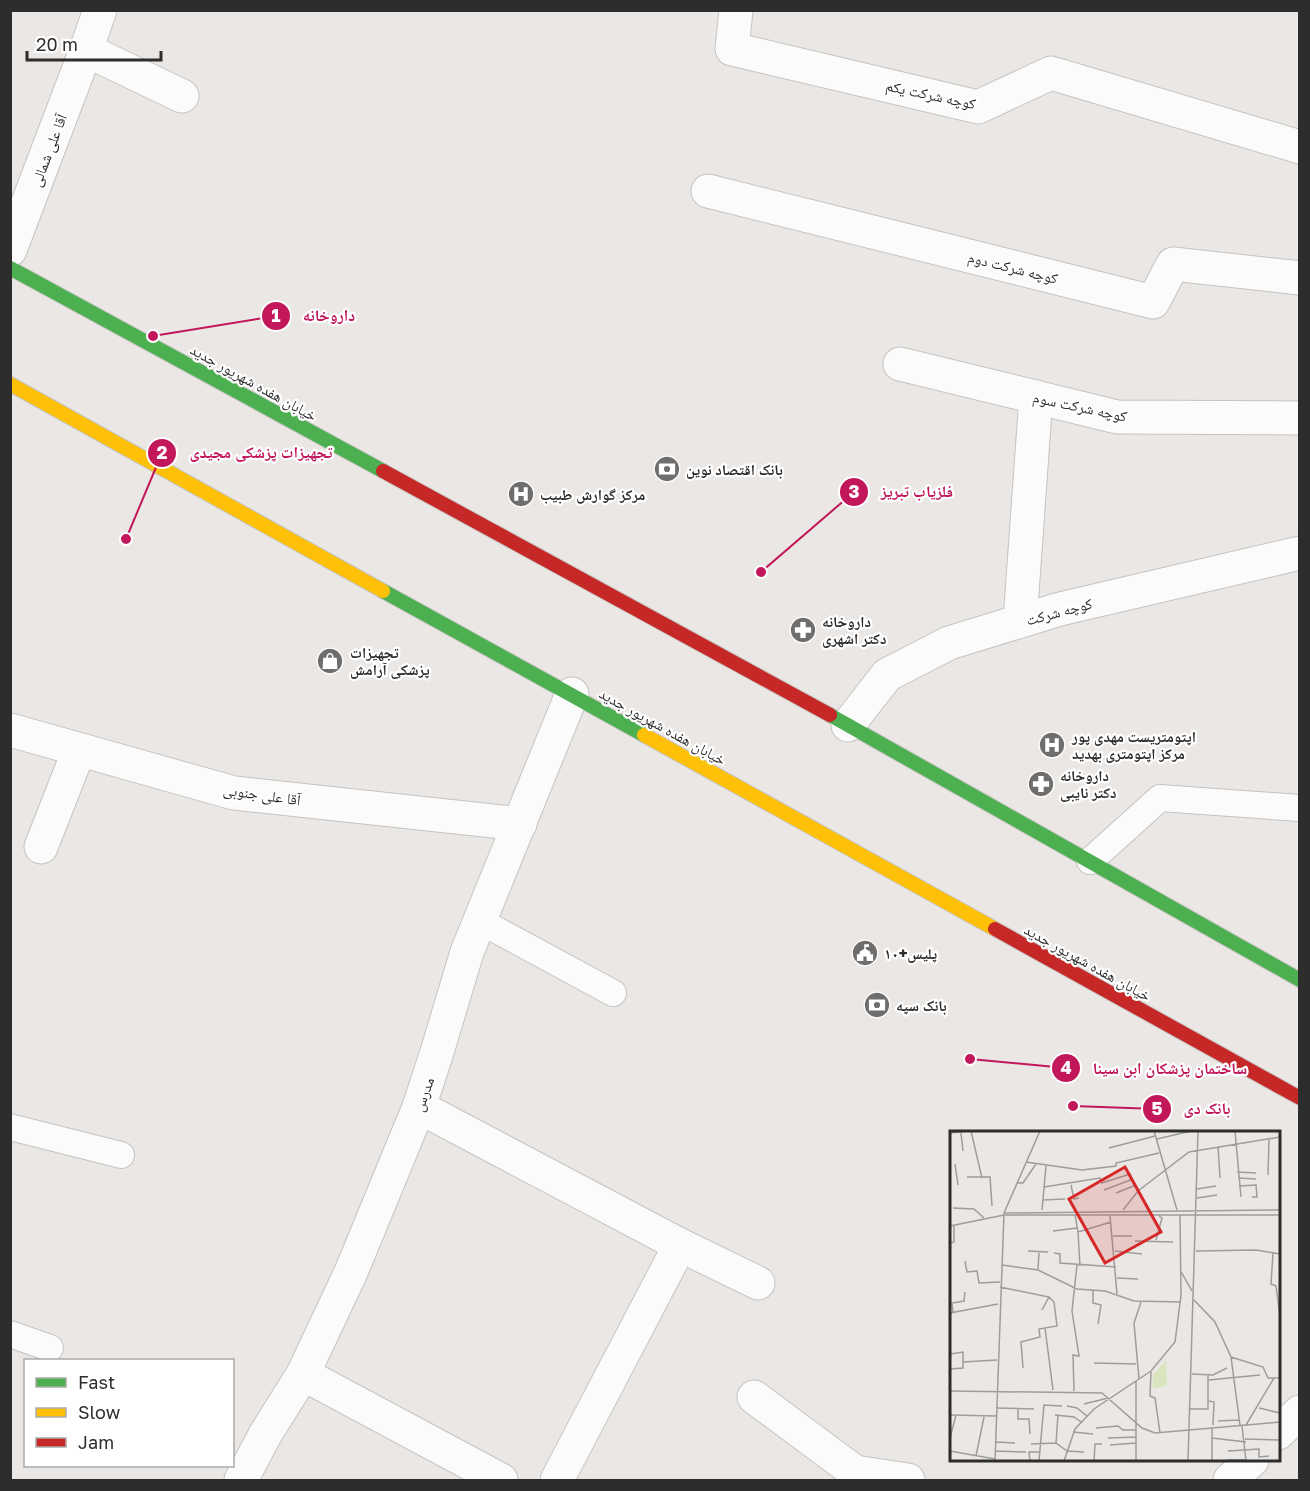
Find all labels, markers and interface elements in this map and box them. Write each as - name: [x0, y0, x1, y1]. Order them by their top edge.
- scale bar: [27, 24, 160, 62]
- text: 20 m: [36, 33, 78, 55]
- street label: کوچه شرکت یکم: [884, 76, 978, 114]
- street label: آقا علی شمالی: [26, 110, 72, 189]
- street label: کوچه شرکت دوم: [966, 247, 1060, 289]
- callout: داروخانه: [261, 299, 367, 333]
- text: 1: [271, 304, 281, 326]
- text: داروخانه: [303, 305, 355, 325]
- street label: خیابان هفده شهریور جدید: [187, 340, 321, 426]
- street label: کوچه شرکت سوم: [1031, 387, 1129, 427]
- callout: تجهیزات پزشکی مجیدی: [147, 436, 345, 470]
- text: 2: [157, 441, 168, 463]
- text: تجهیزات پزشکی مجیدی: [189, 442, 333, 462]
- bank icon: بانک اقتصاد نوین: [652, 454, 682, 484]
- place label: بانک اقتصاد نوین: [686, 460, 783, 479]
- callout: فلزیاب تبریز: [839, 475, 965, 509]
- hospital icon: مرکز گوارش طبیب: [506, 479, 536, 509]
- text: 3: [849, 480, 860, 502]
- text: فلزیاب تبریز: [880, 481, 953, 501]
- place label: مرکز گوارش طبیب: [540, 485, 645, 504]
- street label: کوچه شرکت: [1024, 594, 1094, 629]
- place label: داروخانه دکتر اشهری: [822, 612, 886, 648]
- pharmacy icon: داروخانه دکتر اشهری: [788, 615, 818, 645]
- place label: تجهیزات پزشکی آرامش: [350, 643, 430, 679]
- shop icon: تجهیزات پزشکی آرامش: [315, 646, 345, 676]
- street label: خیابان هفده شهریور جدید: [596, 684, 730, 770]
- place label: اپتومتریست مهدی پور مرکز اپتومتری بهدید: [1071, 727, 1196, 763]
- hospital icon: اپتومتریست مهدی پور مرکز اپتومتری بهدید: [1037, 730, 1067, 760]
- place label: داروخانه دکتر نایبی: [1060, 766, 1117, 802]
- pharmacy icon: داروخانه دکتر نایبی: [1026, 769, 1056, 799]
- street label: آقا علی جنوبی: [222, 780, 303, 810]
- street label: خیابان هفده شهریور جدید: [1021, 920, 1155, 1006]
- public building icon: پلیس+۱۰: [850, 938, 880, 968]
- place label: پلیس+۱۰: [884, 944, 937, 963]
- bank icon: بانک سپه: [862, 990, 892, 1020]
- place label: بانک سپه: [896, 996, 947, 1015]
- callout: ساختمان پزشکان ابن سینا: [1051, 1051, 1259, 1085]
- text: 4: [1060, 1056, 1072, 1078]
- text: ساختمان پزشکان ابن سینا: [1093, 1058, 1247, 1078]
- street label: مدرس: [409, 1074, 439, 1114]
- callout: بانک دی: [1142, 1092, 1243, 1126]
- text: 5: [1152, 1097, 1163, 1119]
- text: بانک دی: [1184, 1098, 1230, 1118]
- inset map: [950, 1131, 1280, 1461]
- legend: [24, 1359, 234, 1467]
- text: Fast: [78, 1371, 115, 1393]
- text: Slow: [78, 1401, 121, 1423]
- text: Jam: [78, 1431, 114, 1453]

